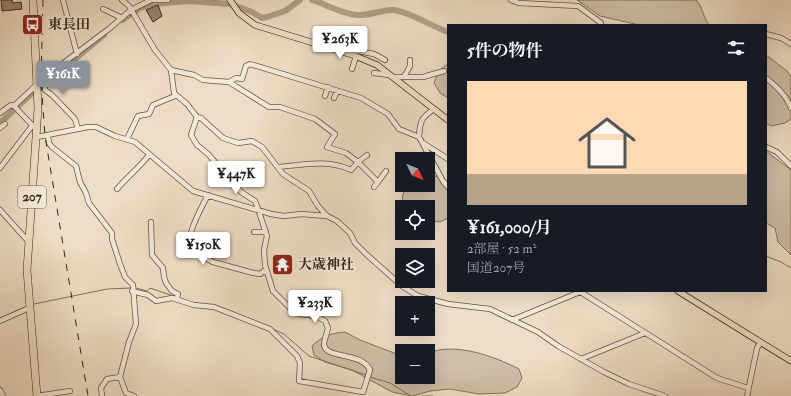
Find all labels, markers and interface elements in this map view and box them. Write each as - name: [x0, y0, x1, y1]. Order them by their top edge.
- bus stop icon: 東長田: [19, 11, 45, 37]
- place label: 東長田: [48, 16, 90, 33]
- pin: ¥263K: [312, 26, 368, 60]
- text: ¥263K: [322, 31, 359, 47]
- icon: filters: [725, 37, 747, 59]
- text: 5件の物件: [467, 40, 542, 61]
- pin: ¥161K: [35, 61, 91, 95]
- text: ¥161K: [46, 66, 80, 82]
- icon: home: [571, 107, 643, 179]
- north arrow: [395, 152, 435, 192]
- map controls: [395, 152, 435, 384]
- pin: ¥447K: [208, 161, 264, 195]
- text: ¥447K: [217, 166, 255, 182]
- road number: 207: [18, 186, 46, 208]
- button: locate: [395, 200, 435, 240]
- text: ¥161,000/月: [467, 217, 552, 238]
- pin: ¥150K: [175, 232, 231, 266]
- text: ¥150K: [185, 237, 221, 253]
- text: 2部屋 · 52 m²: [467, 241, 536, 257]
- button: layers: [395, 248, 435, 288]
- temple icon: 大歳神社: [270, 251, 296, 277]
- place label: 大歳神社: [298, 256, 354, 273]
- text: 国道207号: [467, 260, 525, 276]
- pin: ¥233K: [287, 290, 343, 324]
- text: ¥233K: [297, 295, 333, 311]
- button: +: [395, 296, 435, 336]
- button: −: [395, 344, 435, 384]

